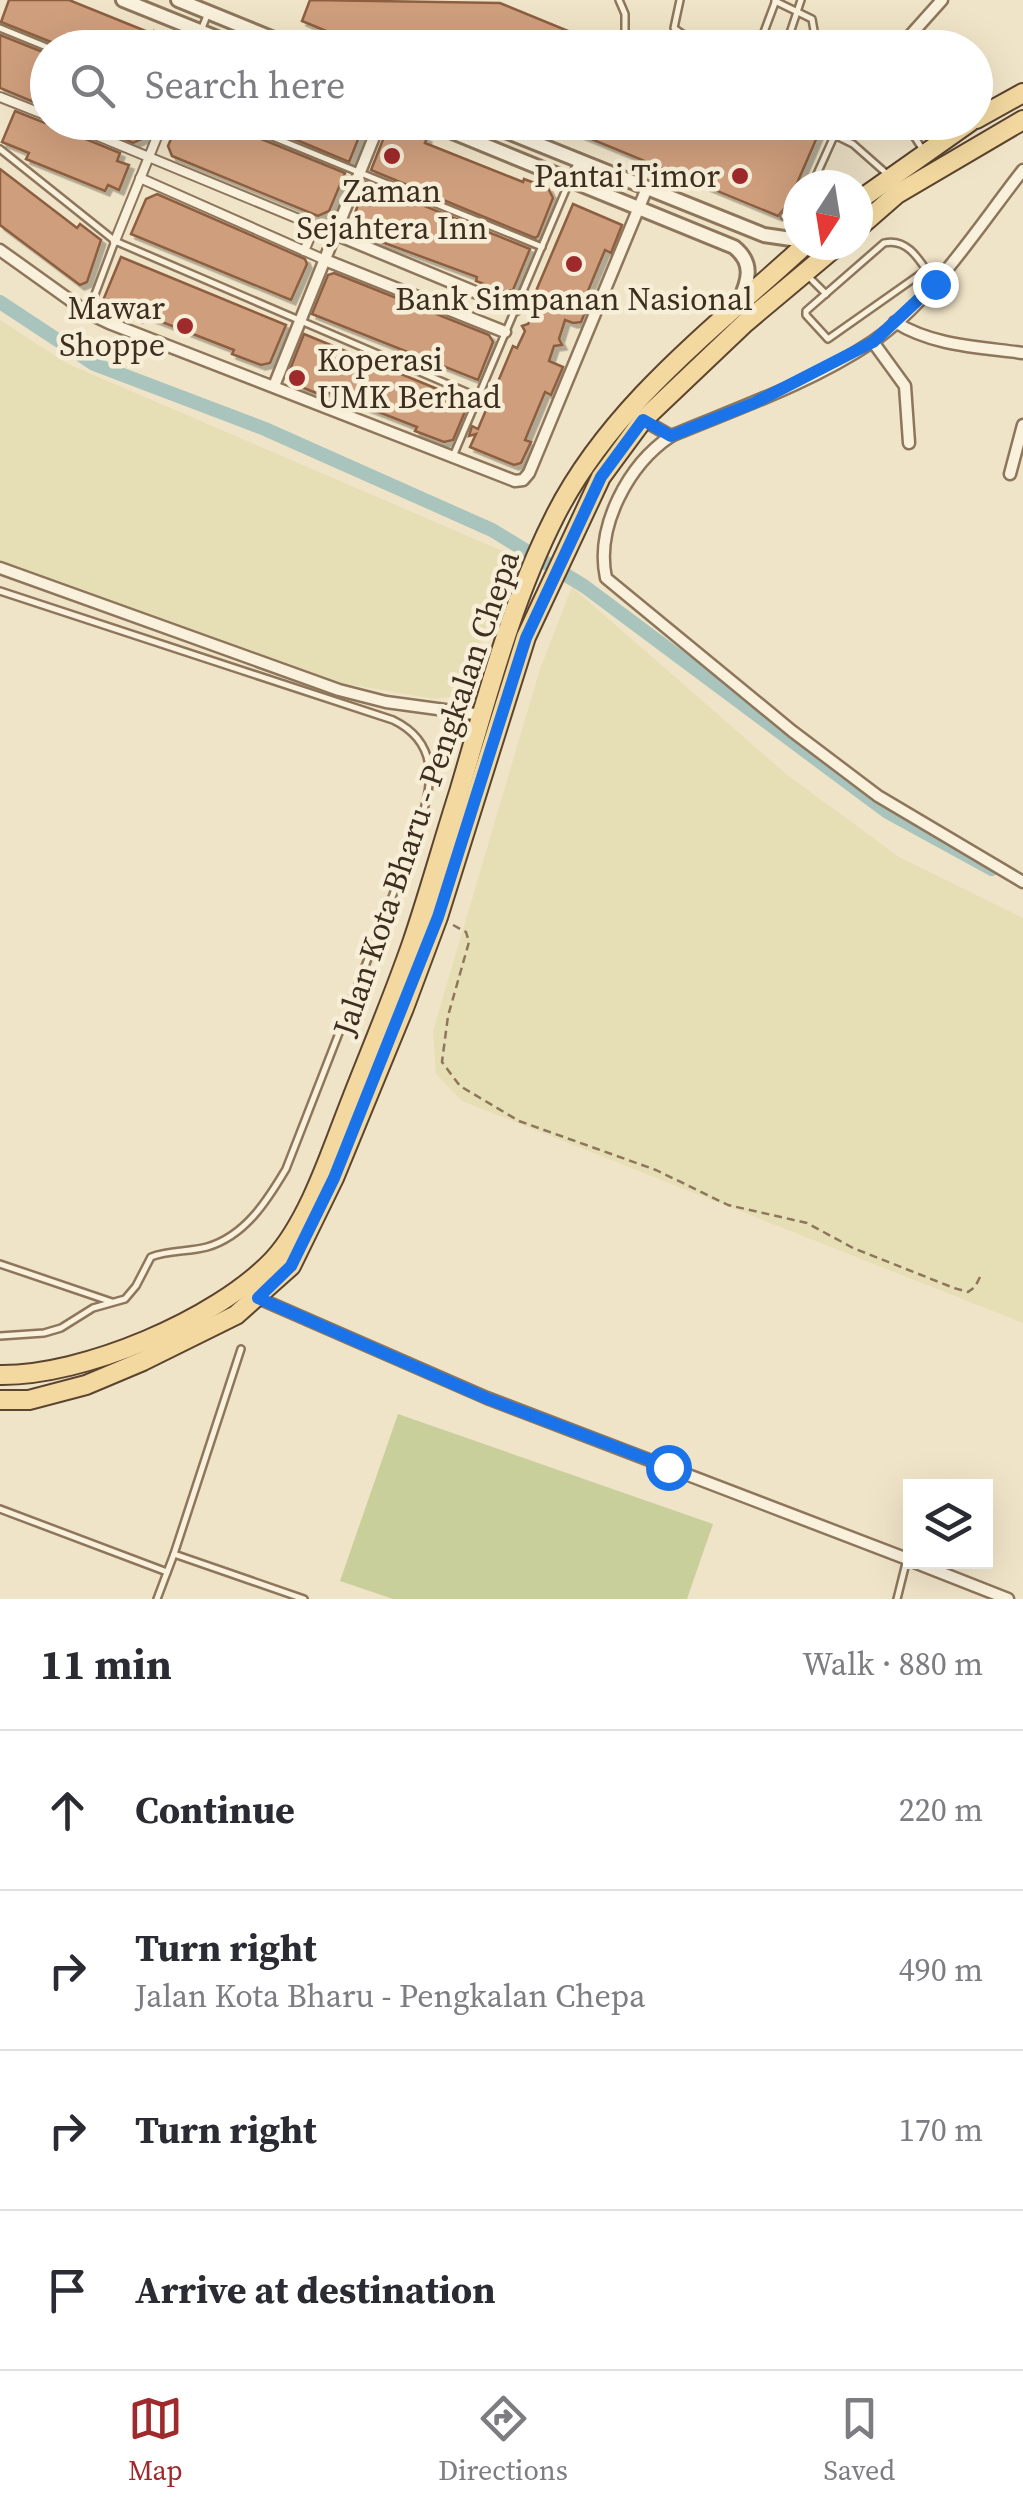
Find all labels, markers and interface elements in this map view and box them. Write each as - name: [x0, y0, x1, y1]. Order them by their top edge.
- search box: [30, 30, 993, 140]
- icon: search: [65, 58, 120, 113]
- text: Search here: [145, 59, 345, 111]
- marker: Zaman Sejahtera Inn: [381, 145, 403, 167]
- place label: Pantai Timor: [534, 154, 720, 198]
- marker: Pantai Timor: [729, 165, 751, 187]
- place label: Zaman Sejahtera Inn: [296, 169, 488, 250]
- north arrow: [783, 170, 873, 260]
- marker: Bank Simpanan Nasional: [563, 253, 585, 275]
- route end: [913, 262, 959, 308]
- place label: Bank Simpanan Nasional: [395, 277, 753, 321]
- place label: Mawar Shoppe: [59, 286, 165, 367]
- marker: Mawar Shoppe: [174, 315, 196, 337]
- place label: Koperasi UMK Berhad: [317, 338, 501, 419]
- marker: Koperasi UMK Berhad: [286, 367, 308, 389]
- street label: Jalan Kota Bharu - Pengkalan Chepa: [322, 544, 530, 1042]
- route start: [646, 1445, 692, 1491]
- map controls: [903, 1479, 993, 1569]
- button: layers: [903, 1479, 993, 1569]
- text: 11 min: [40, 1635, 172, 1693]
- text: Walk · 880 m: [802, 1642, 983, 1686]
- icon: ahead: [40, 1783, 95, 1838]
- text: Continue: [135, 1784, 295, 1836]
- text: 220 m: [899, 1788, 983, 1832]
- text: Turn right: [135, 1922, 317, 1974]
- icon: right: [40, 1943, 95, 1998]
- text: 490 m: [899, 1948, 983, 1992]
- text: Jalan Kota Bharu - Pengkalan Chepa: [135, 1974, 646, 2018]
- icon: right: [40, 2103, 95, 2158]
- text: Turn right: [135, 2104, 317, 2156]
- text: 170 m: [899, 2108, 983, 2152]
- icon: arrive: [40, 2263, 95, 2318]
- text: Arrive at destination: [135, 2264, 496, 2316]
- tab: Map: [128, 2391, 183, 2489]
- tab: Directions: [438, 2391, 568, 2489]
- tab: Saved: [823, 2391, 895, 2489]

